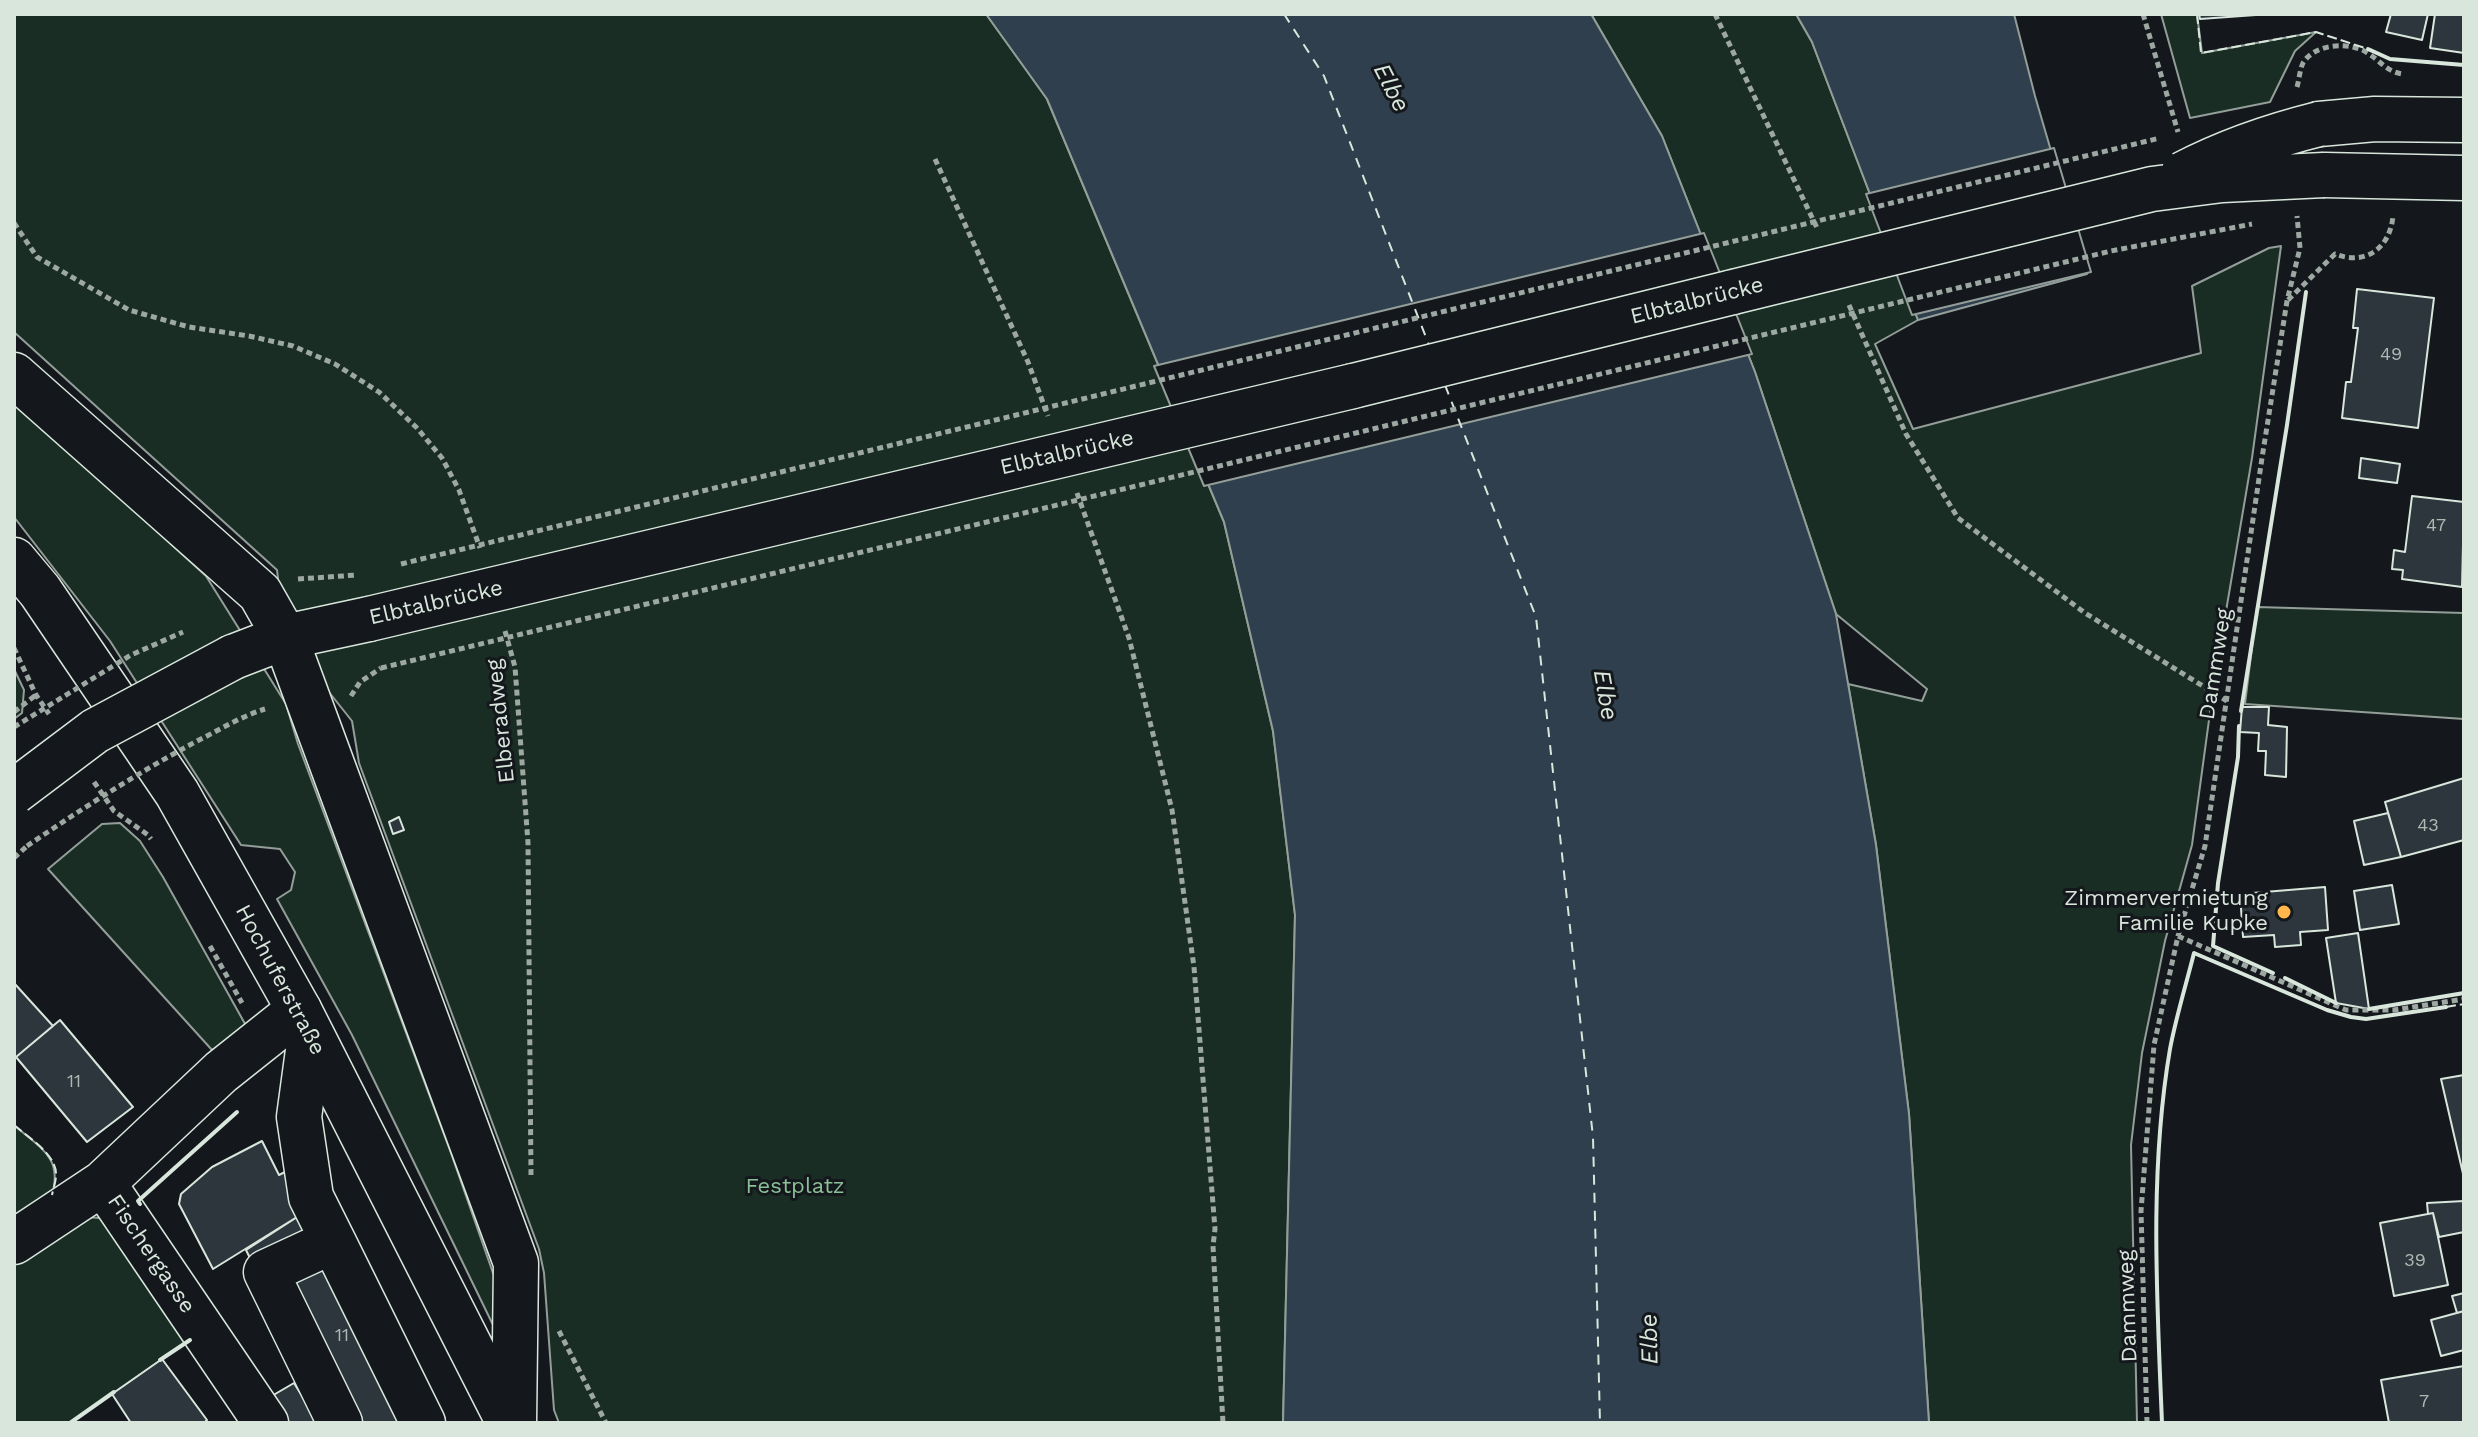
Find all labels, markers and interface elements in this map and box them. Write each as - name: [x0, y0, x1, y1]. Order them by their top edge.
- water label: Elbe: [1367, 59, 1415, 117]
- street label: Elbtalbrücke: [1628, 272, 1766, 330]
- house number: 49: [2380, 344, 2402, 366]
- street label: Elbtalbrücke: [998, 425, 1136, 481]
- house number: 47: [2426, 515, 2446, 537]
- street label: Elbtalbrücke: [367, 575, 505, 631]
- street label: Dammweg: [2194, 606, 2238, 722]
- street label: Elberadweg: [481, 658, 521, 784]
- water label: Elbe: [1586, 667, 1624, 723]
- house number: 43: [2417, 815, 2439, 837]
- place label: Zimmervermietung Familie Kupke: [2064, 886, 2268, 938]
- street label: Hochuferstraße: [229, 900, 331, 1060]
- marker: Zimmervermietung Familie Kupke: [2275, 903, 2293, 921]
- house number: 11: [67, 1071, 81, 1093]
- park label: Festplatz: [745, 1174, 845, 1200]
- street label: Fischergasse: [101, 1189, 201, 1319]
- street label: Dammweg: [2113, 1249, 2143, 1363]
- house number: 39: [2404, 1250, 2426, 1272]
- water label: Elbe: [1635, 1313, 1665, 1365]
- house number: 11: [335, 1325, 349, 1347]
- house number: 7: [2419, 1391, 2429, 1413]

